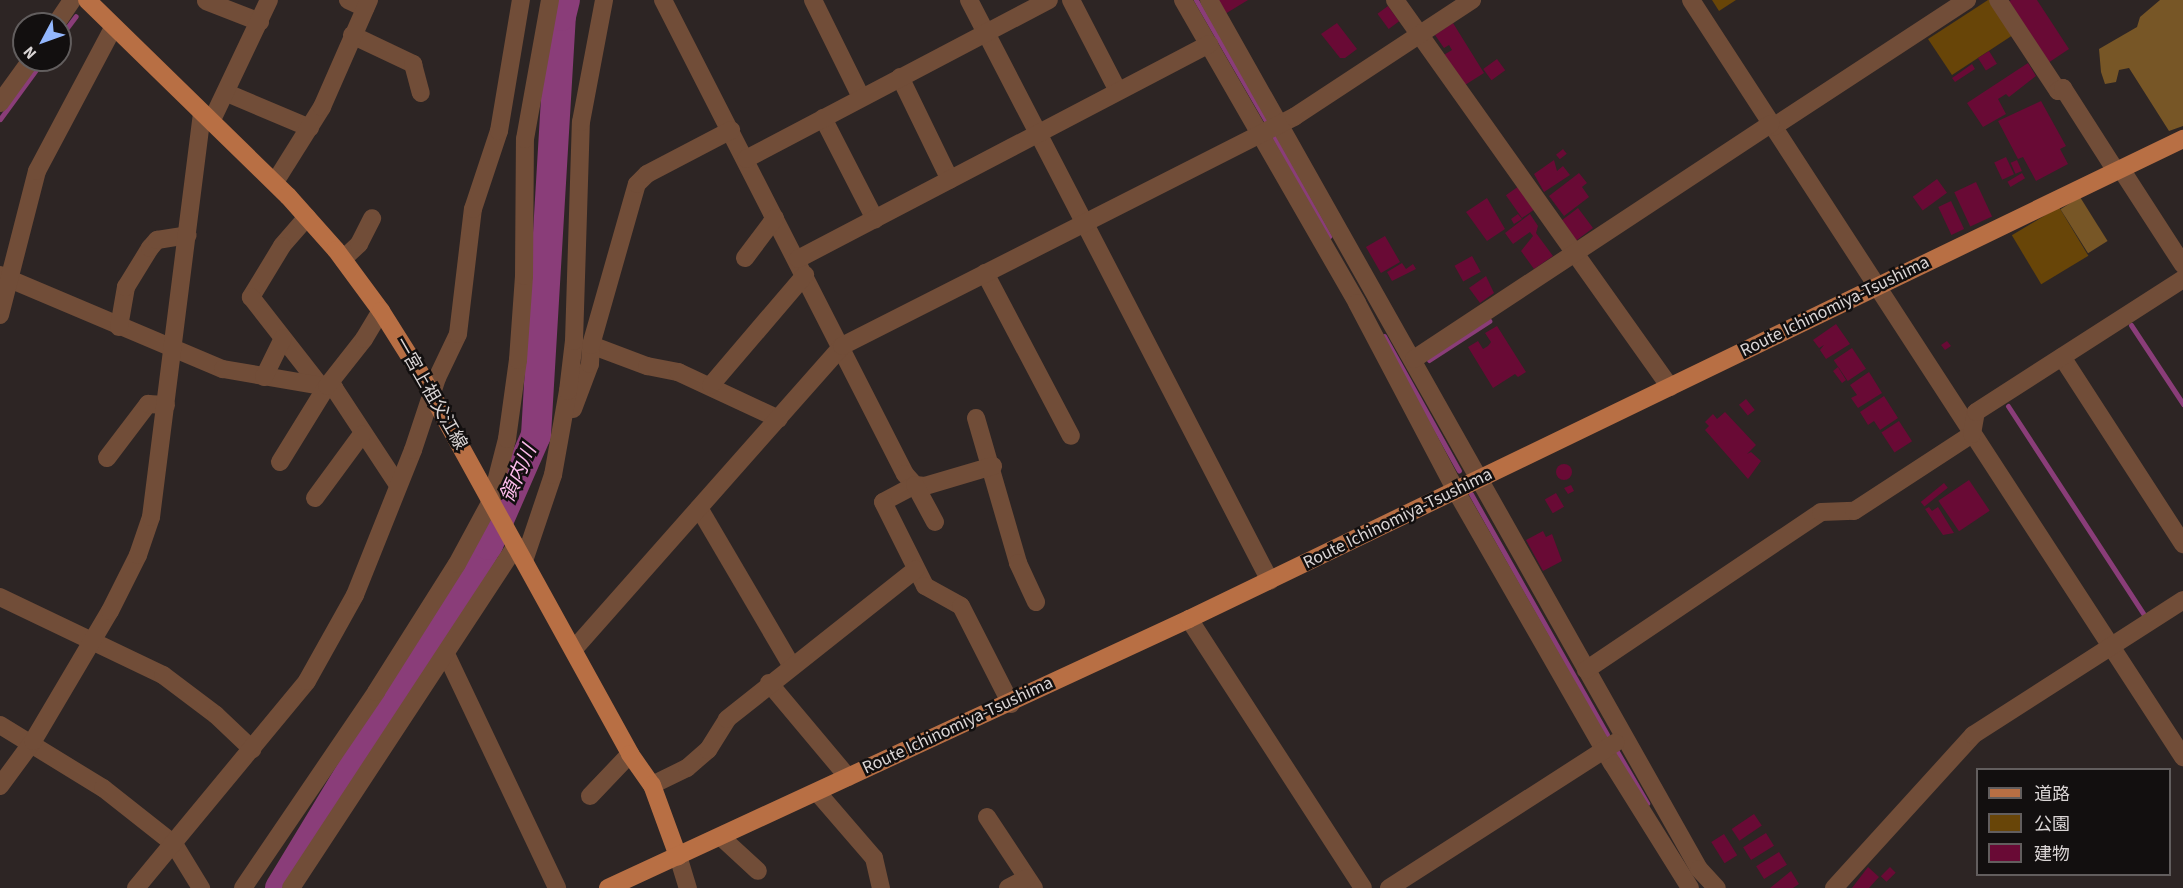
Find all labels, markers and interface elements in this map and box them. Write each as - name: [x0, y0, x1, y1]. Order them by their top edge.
- north arrow: [12, 12, 72, 72]
- text: N: [18, 41, 42, 64]
- street label: Route Ichinomiya-Tsushima: [1737, 252, 1933, 362]
- street label: 一宮上祖父江線: [389, 334, 471, 454]
- water label: 領内川: [496, 442, 542, 506]
- street label: Route Ichinomiya-Tsushima: [1300, 464, 1496, 574]
- street label: Route Ichinomiya-Tsushima: [859, 672, 1057, 780]
- legend: [1976, 768, 2171, 876]
- text: 道路: [2034, 782, 2070, 807]
- text: 公園: [2034, 812, 2070, 837]
- text: 建物: [2034, 842, 2070, 867]

